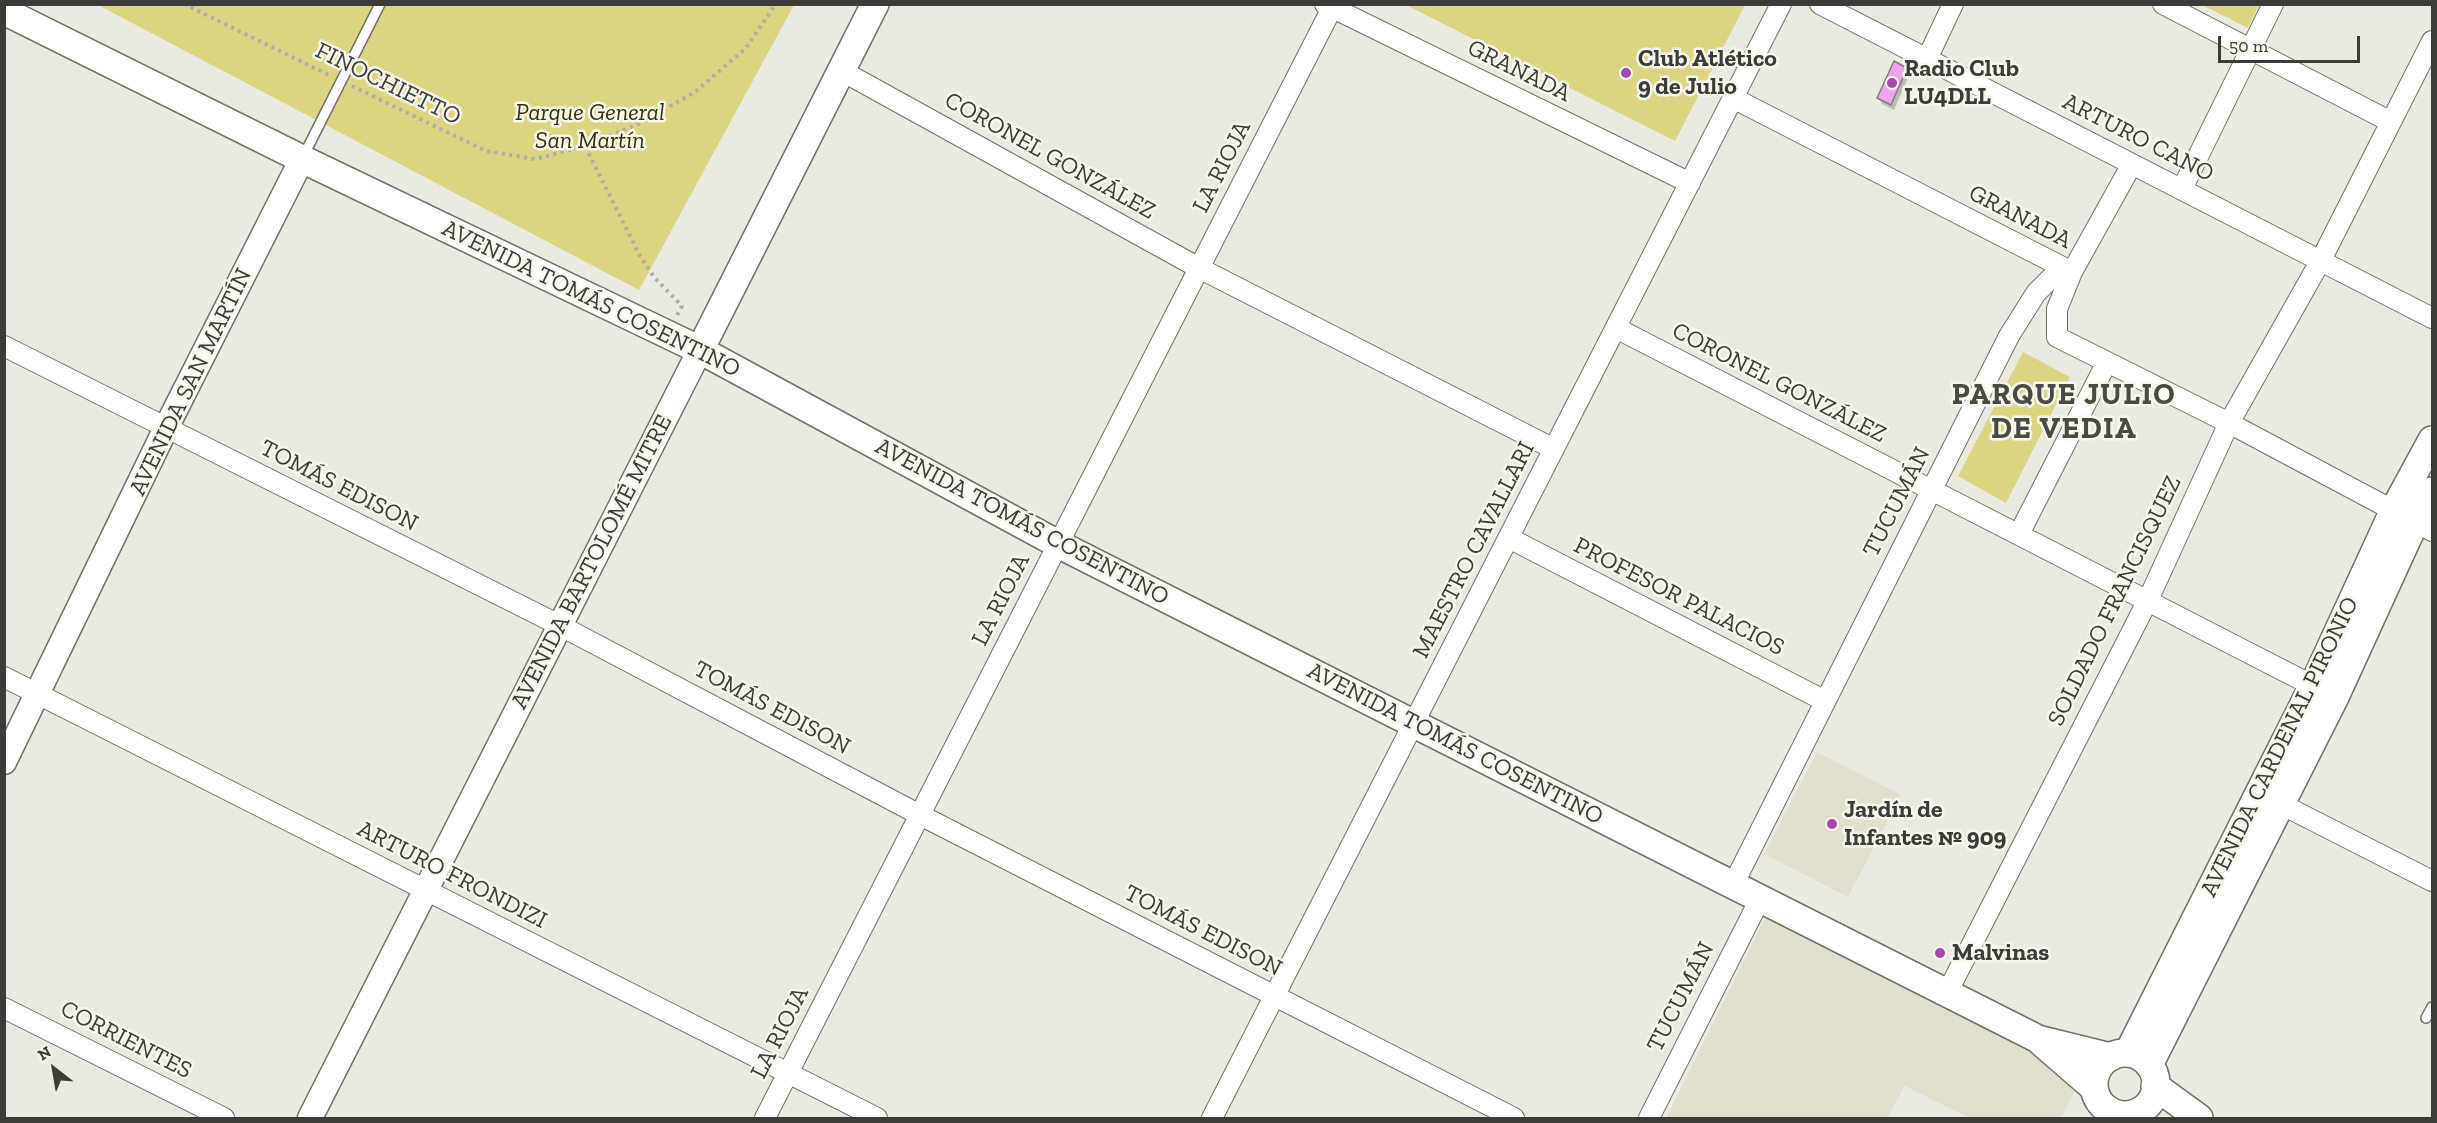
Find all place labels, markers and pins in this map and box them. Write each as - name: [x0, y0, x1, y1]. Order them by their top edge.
- place label: Club Atlético 9 de Julio: [1638, 45, 1777, 101]
- place label: Radio Club LU4DLL: [1904, 55, 2019, 111]
- marker: Club Atlético 9 de Julio: [1619, 66, 1633, 80]
- marker: Radio Club LU4DLL: [1885, 76, 1899, 90]
- place label: Jardín de Infantes № 909: [1844, 796, 2006, 852]
- marker: Jardín de Infantes № 909: [1825, 817, 1839, 831]
- place label: Malvinas: [1952, 939, 2049, 967]
- marker: Malvinas: [1933, 946, 1947, 960]

